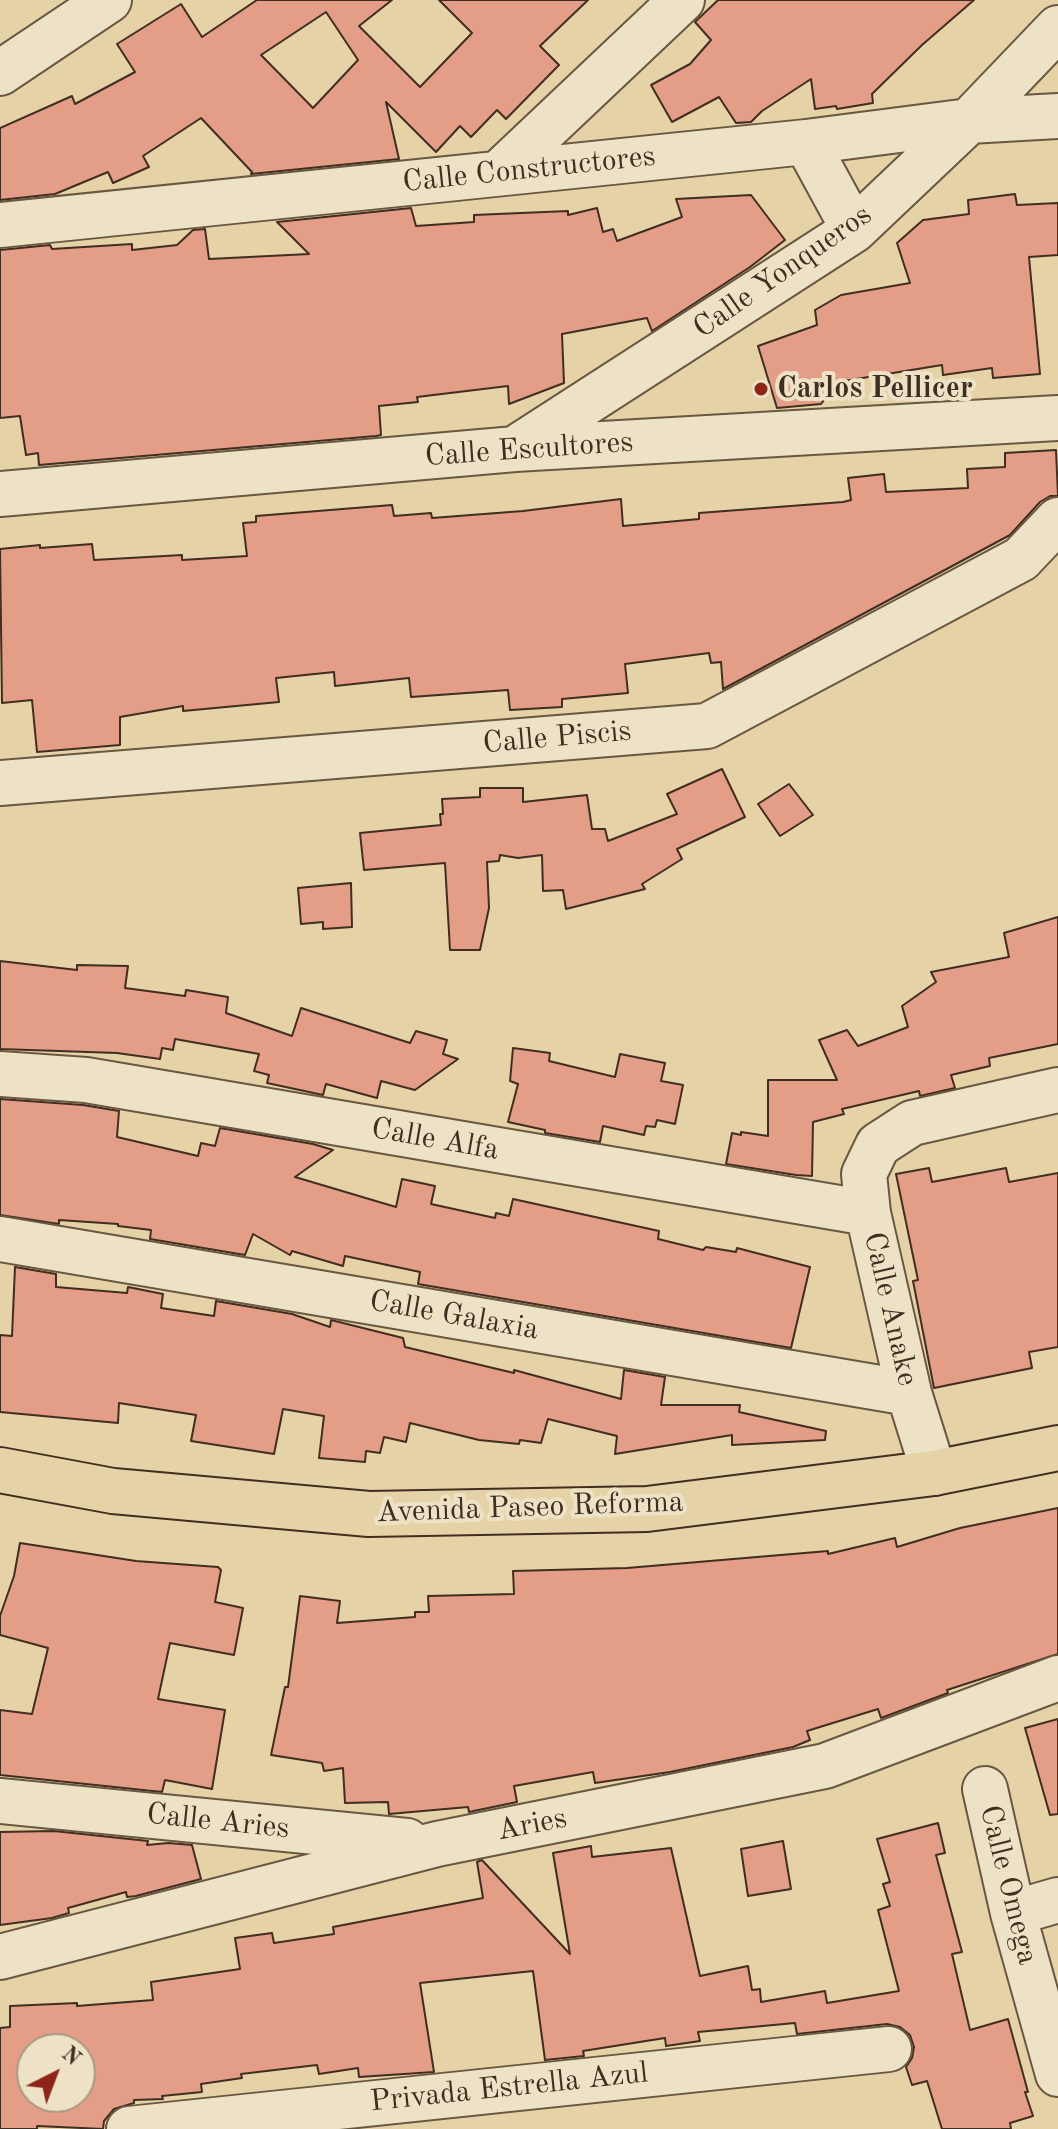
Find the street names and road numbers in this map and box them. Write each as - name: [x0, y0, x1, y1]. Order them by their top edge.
- street label: Calle Constructores: [401, 139, 657, 201]
- street label: Calle Yonqueros: [687, 197, 879, 347]
- street label: Calle Escultores: [424, 425, 634, 475]
- street label: Calle Piscis: [481, 714, 633, 762]
- street label: Calle Alfa: [368, 1111, 502, 1169]
- street label: Calle Anake: [855, 1229, 925, 1389]
- street label: Calle Galaxia: [367, 1283, 541, 1349]
- street label: Avenida Paseo Reforma: [376, 1485, 684, 1531]
- street label: Calle Aries: [145, 1797, 291, 1847]
- street label: Aries: [494, 1801, 570, 1849]
- street label: Calle Omega: [971, 1802, 1045, 1968]
- street label: Privada Estrella Azul: [368, 2055, 650, 2121]

